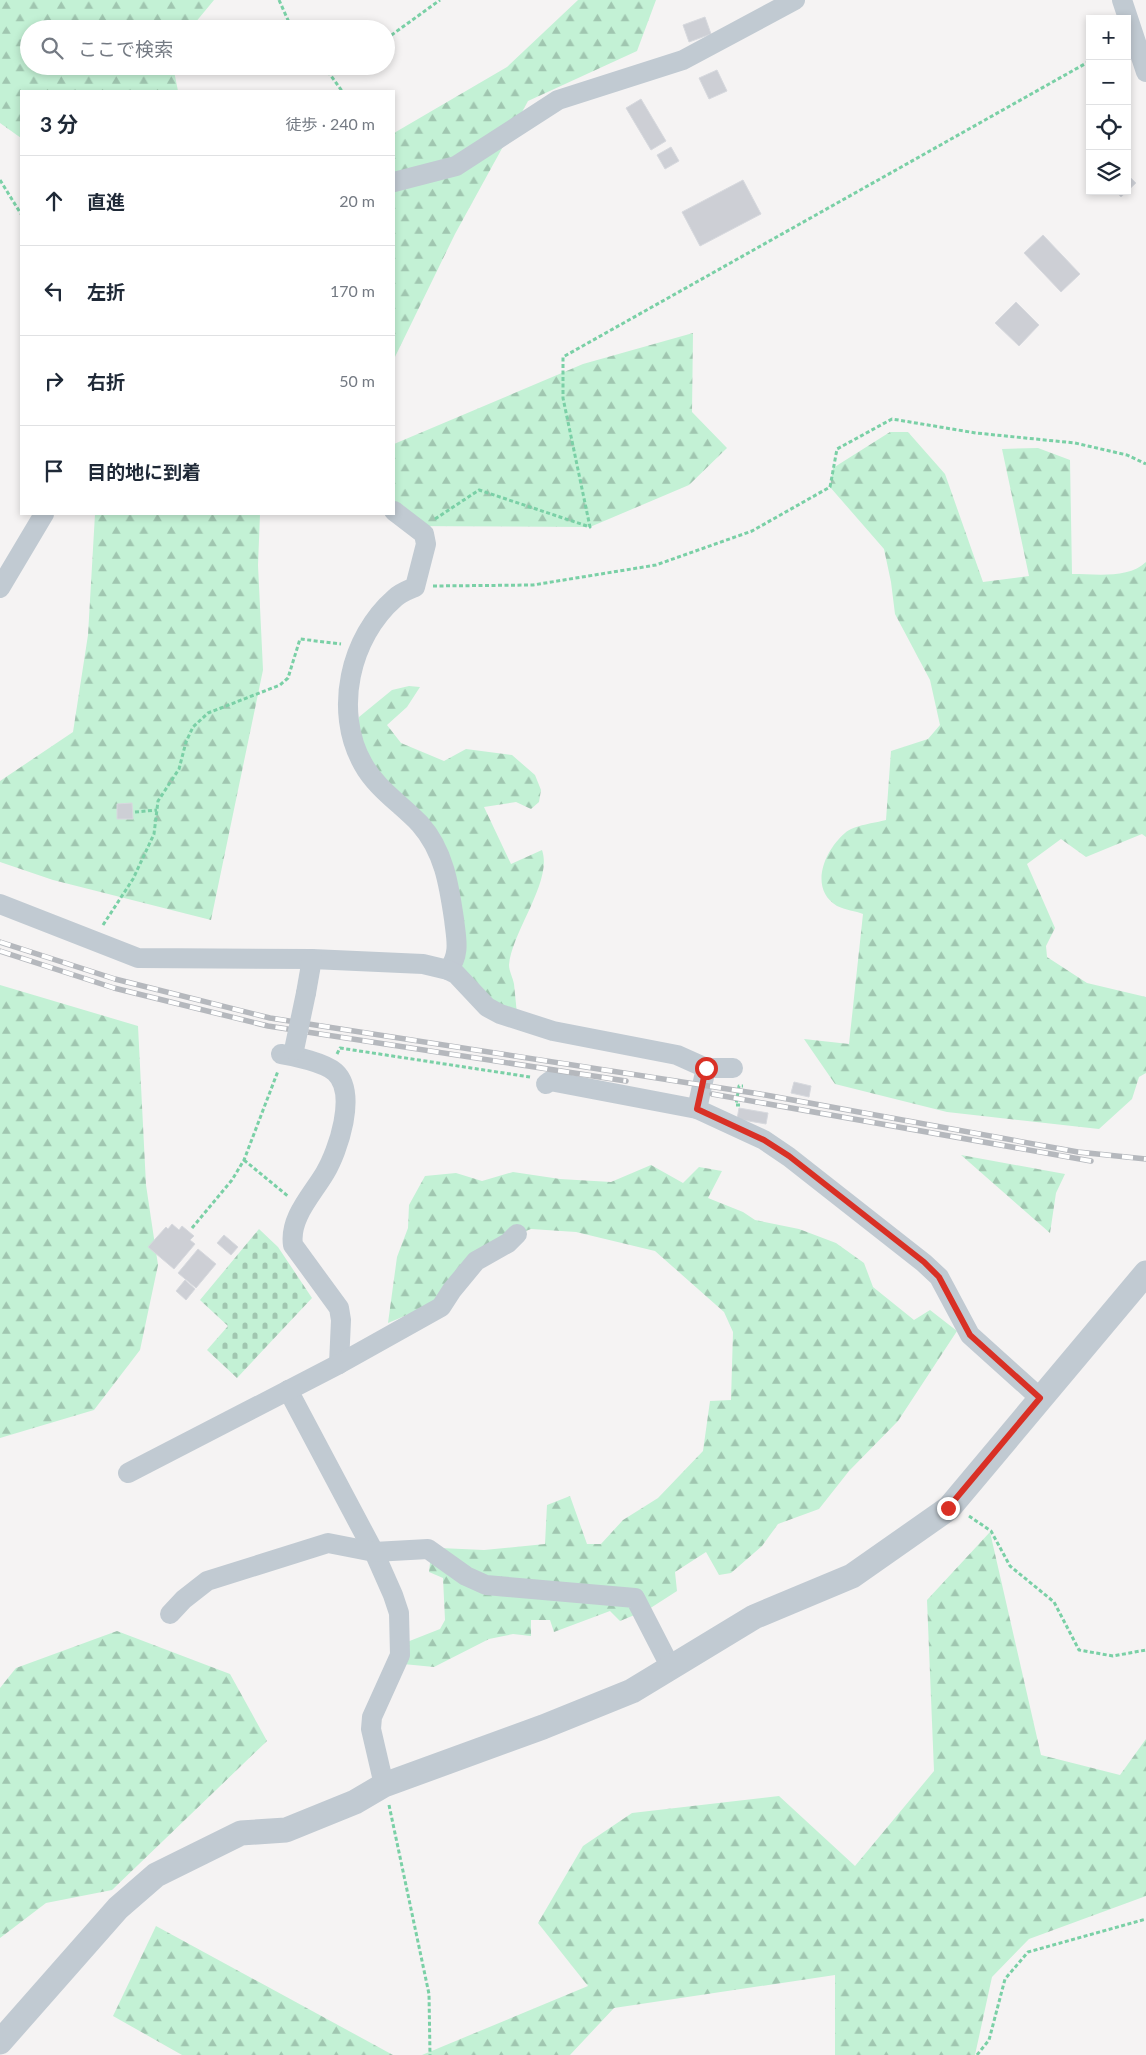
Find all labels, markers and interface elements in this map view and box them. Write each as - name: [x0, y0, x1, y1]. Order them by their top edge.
- map controls: [1086, 15, 1131, 195]
- button: +: [1086, 15, 1131, 60]
- search box: [20, 20, 395, 75]
- icon: search: [38, 34, 66, 62]
- text: ここで検索: [78, 37, 173, 60]
- button: −: [1086, 60, 1131, 105]
- button: locate: [1086, 105, 1131, 150]
- text: 3 分: [40, 111, 78, 136]
- text: 徒歩 · 240 m: [286, 114, 375, 133]
- button: layers: [1086, 150, 1131, 195]
- icon: ahead: [40, 187, 68, 215]
- text: 直進: [87, 190, 125, 213]
- text: 20 m: [339, 191, 375, 210]
- icon: left: [40, 277, 68, 305]
- text: 左折: [87, 280, 125, 303]
- text: 170 m: [330, 281, 375, 300]
- icon: right: [40, 367, 68, 395]
- text: 右折: [87, 370, 125, 393]
- text: 50 m: [339, 371, 375, 390]
- icon: arrive: [40, 457, 68, 485]
- text: 目的地に到着: [87, 460, 201, 483]
- route start: [695, 1057, 718, 1080]
- route end: [937, 1497, 960, 1520]

